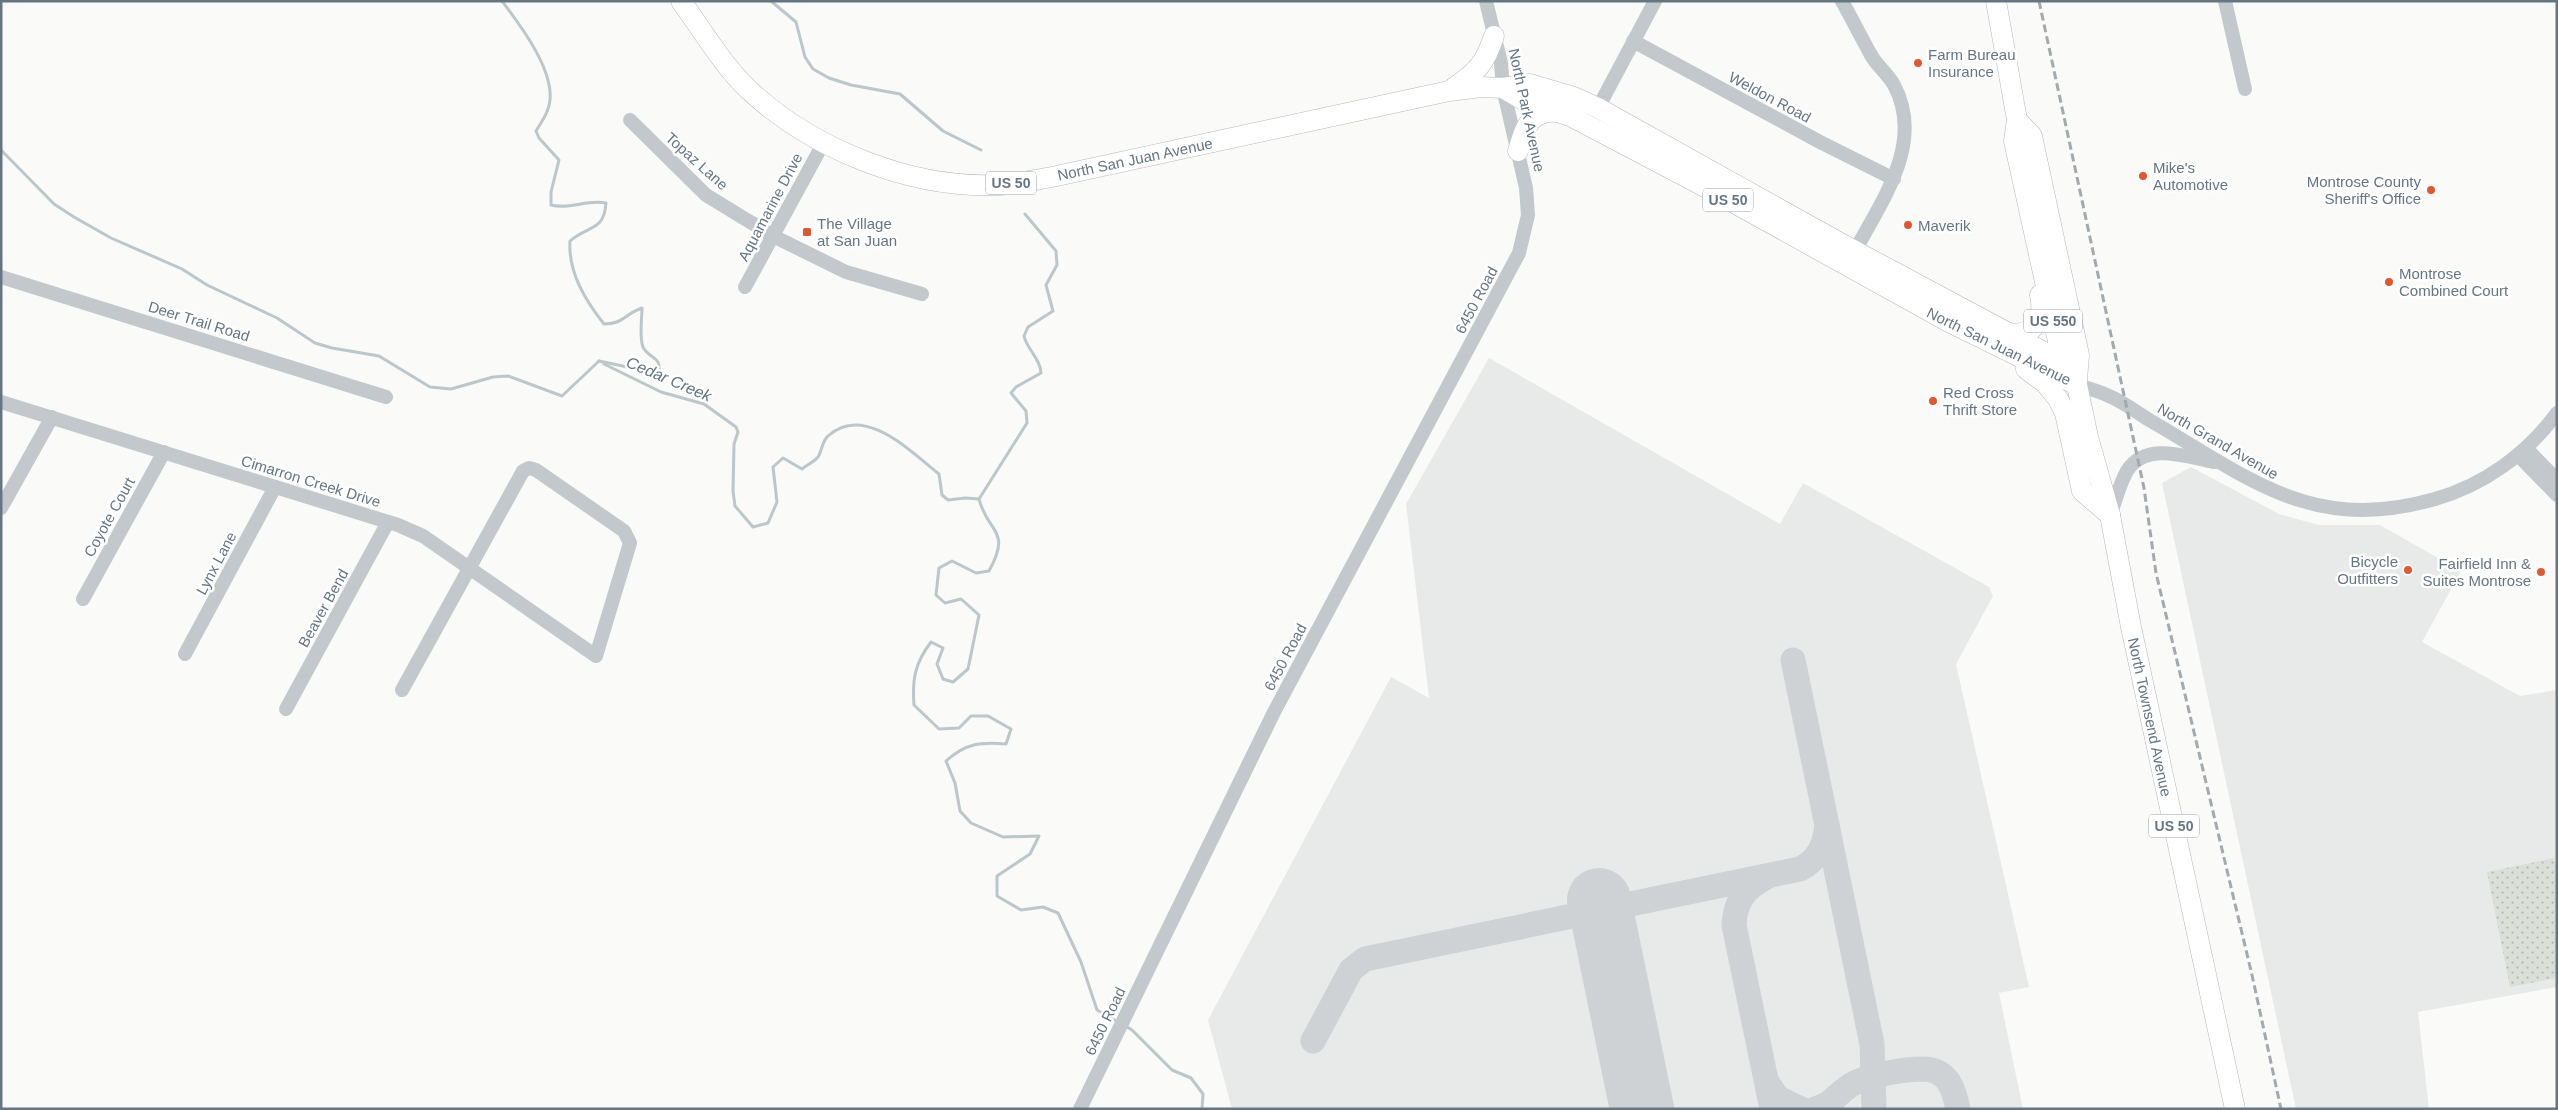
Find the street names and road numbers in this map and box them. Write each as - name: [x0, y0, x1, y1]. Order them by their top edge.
- street label: North Park Avenue: [1506, 47, 1548, 173]
- street label: Weldon Road: [1726, 68, 1814, 126]
- street label: Topaz Lane: [662, 129, 732, 193]
- street label: North San Juan Avenue: [1056, 134, 1214, 184]
- street label: Aquamarine Drive: [734, 150, 806, 264]
- road number: US 50: [986, 172, 1036, 194]
- road number: US 50: [1703, 188, 1753, 212]
- street label: 6450 Road: [1451, 264, 1501, 336]
- street label: Deer Trail Road: [146, 298, 252, 344]
- street label: North San Juan Avenue: [1924, 304, 2074, 388]
- road number: US 550: [2024, 310, 2082, 332]
- street label: North Grand Avenue: [2155, 400, 2281, 482]
- street label: Cimarron Creek Drive: [239, 452, 383, 510]
- street label: Coyote Court: [80, 474, 138, 560]
- street label: Lynx Lane: [192, 529, 240, 597]
- street label: Beaver Bend: [295, 566, 351, 650]
- street label: 6450 Road: [1260, 621, 1310, 693]
- street label: North Townsend Avenue: [2125, 636, 2175, 798]
- road number: US 50: [2149, 814, 2199, 838]
- street label: 6450 Road: [1081, 984, 1129, 1058]

